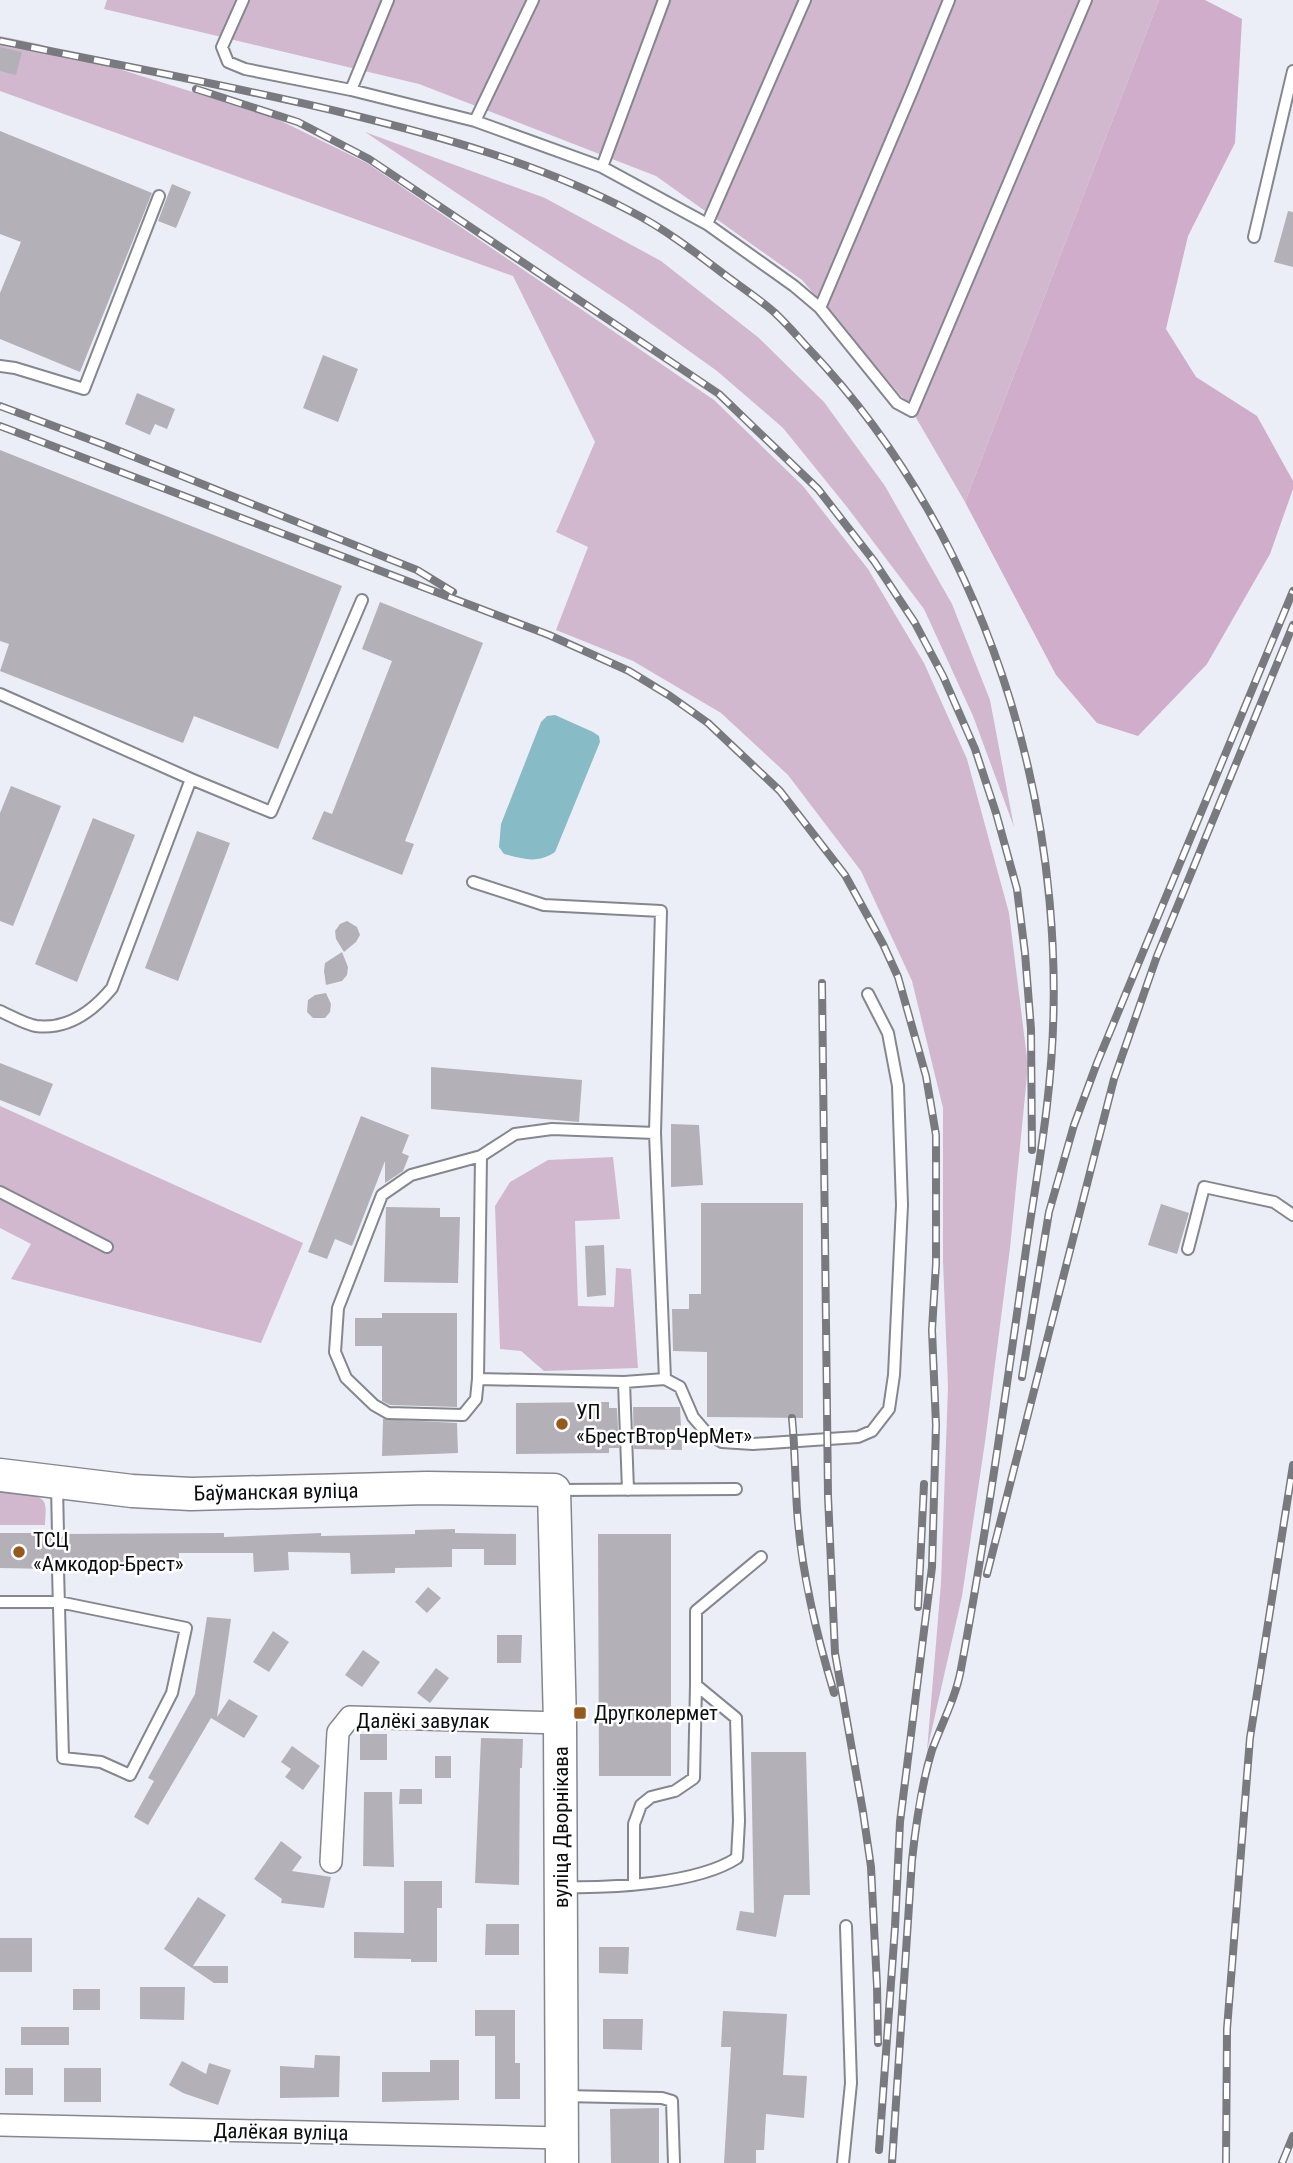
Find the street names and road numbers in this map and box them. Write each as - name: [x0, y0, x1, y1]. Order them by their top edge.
- street label: Баўманская вуліца: [193, 1479, 359, 1505]
- street label: Далёкі завулак: [356, 1709, 490, 1733]
- street label: вуліца Дворнікава: [549, 1746, 573, 1908]
- street label: Далёкая вуліца: [213, 2119, 349, 2145]

